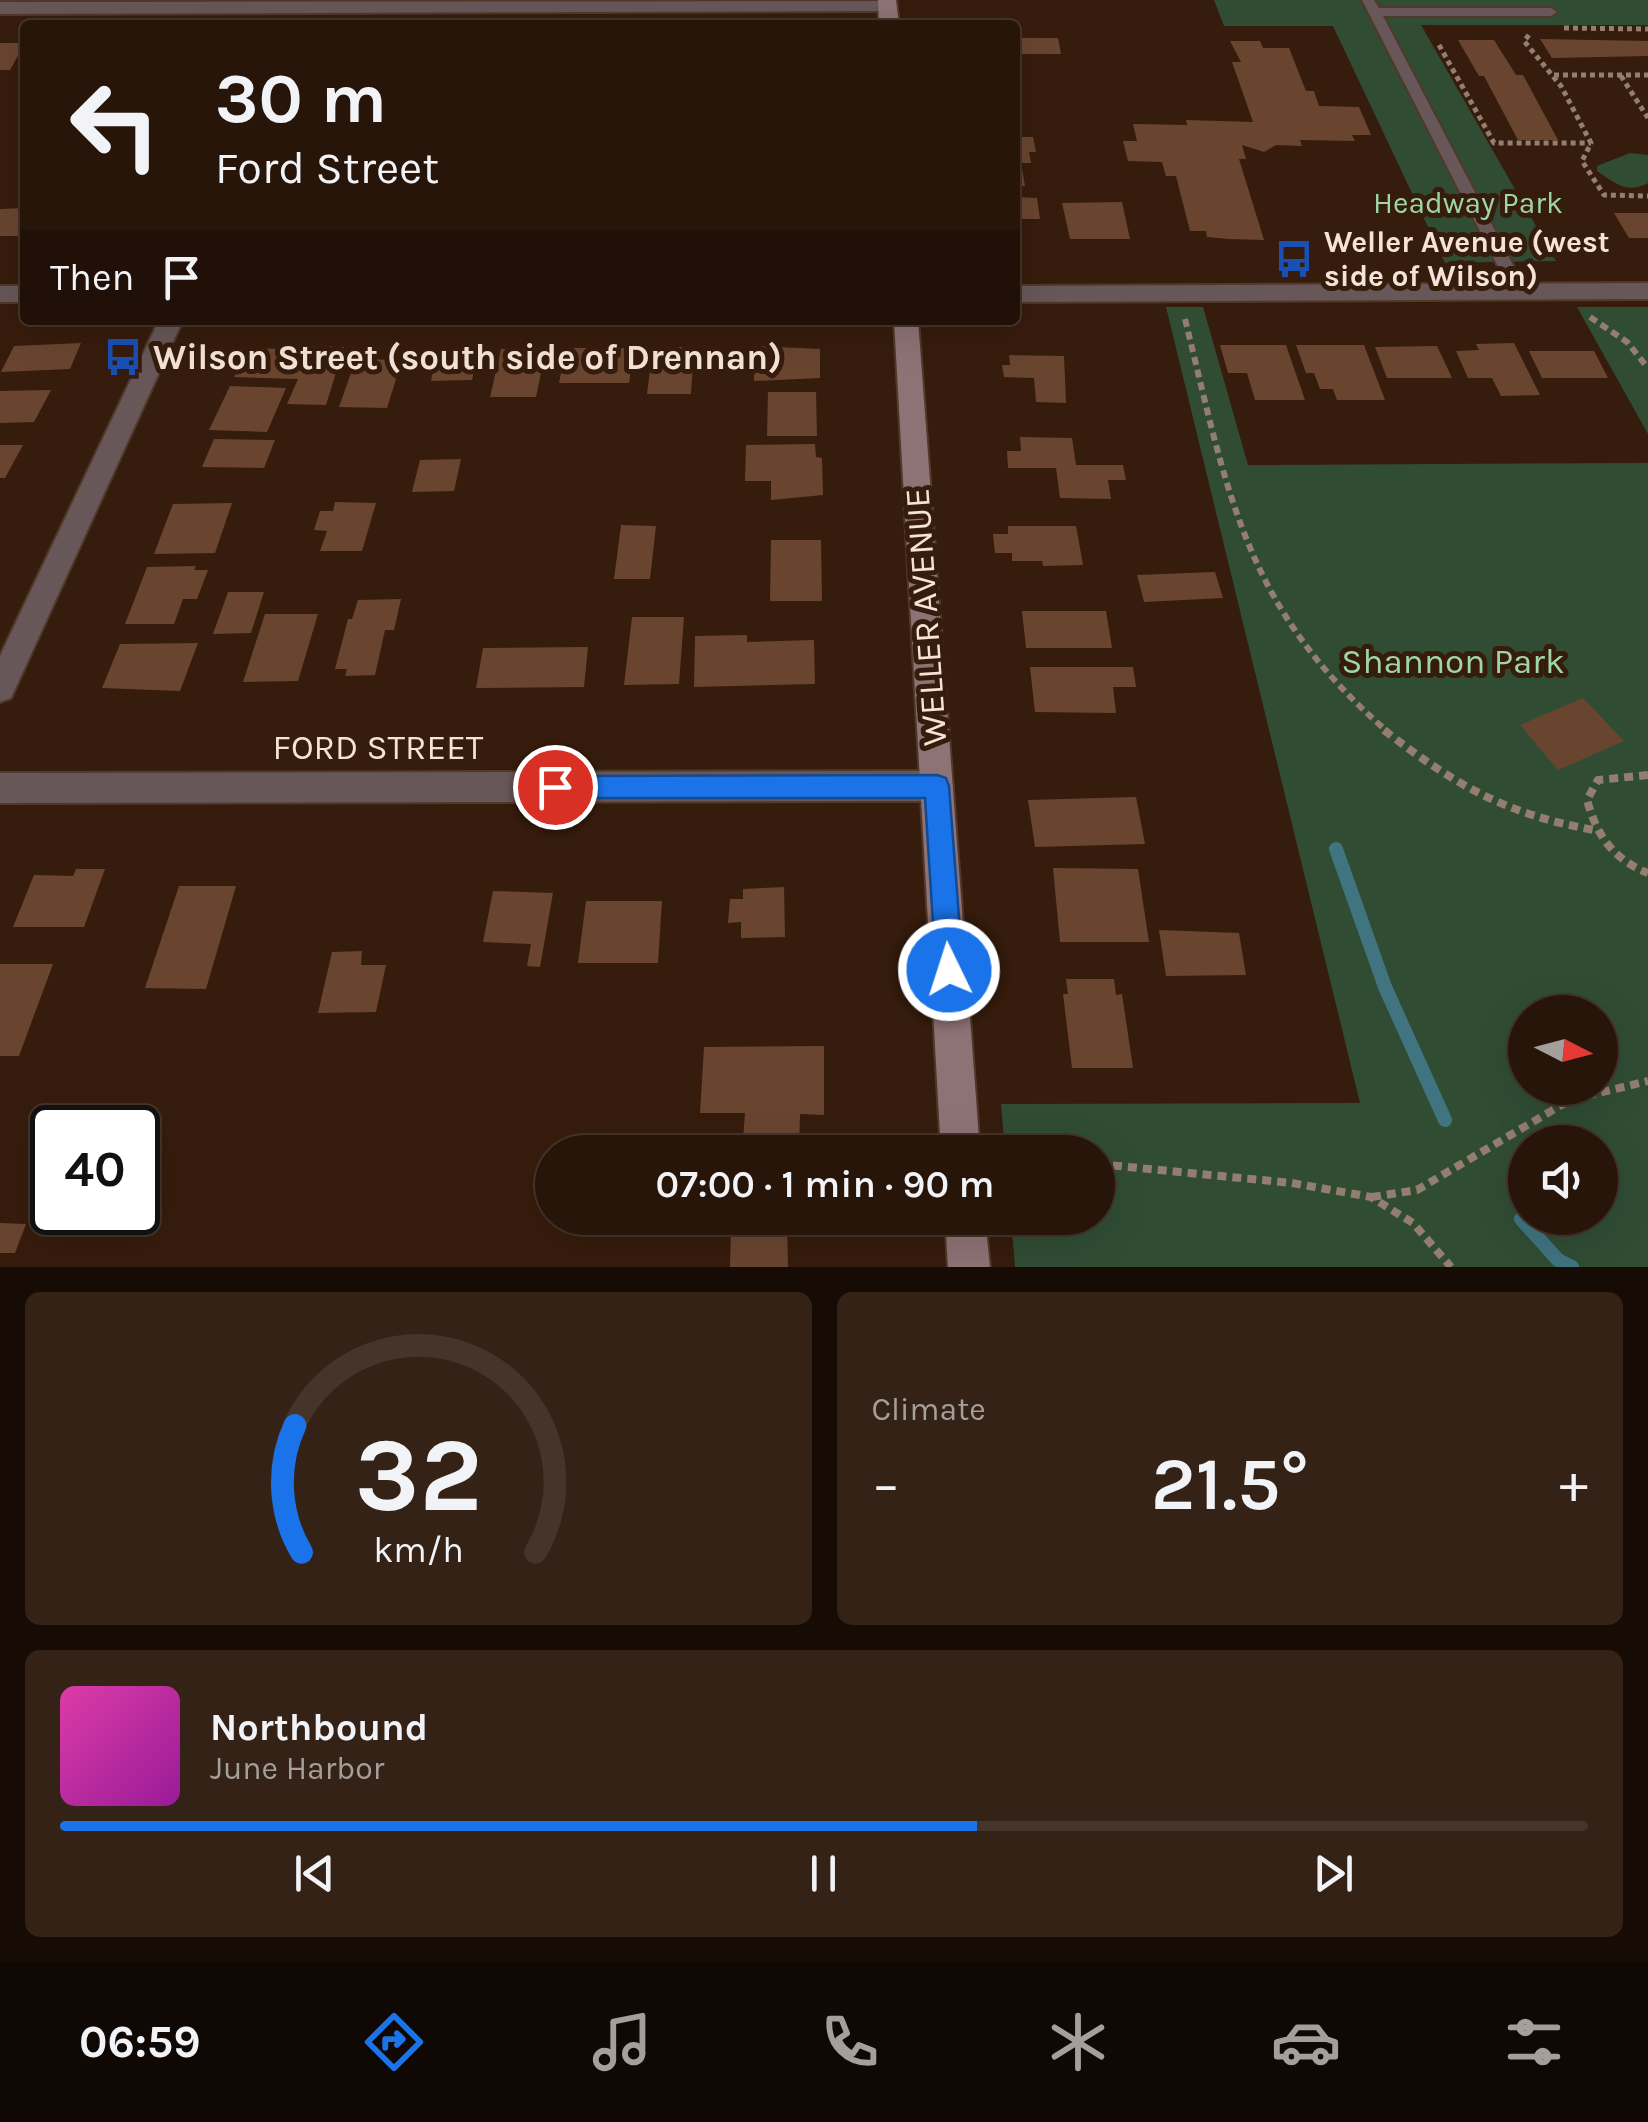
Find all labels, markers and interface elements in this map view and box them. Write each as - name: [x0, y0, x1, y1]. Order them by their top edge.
- text: 30 m: [215, 58, 387, 140]
- icon: left: [50, 60, 180, 190]
- text: Ford Street: [215, 142, 439, 194]
- park label: Headway Park: [1373, 185, 1563, 221]
- place label: Weller Avenue (west side of Wilson): [1324, 224, 1610, 294]
- bus stop icon: Weller Avenue (west side of Wilson): [1273, 238, 1315, 280]
- icon: arrive: [154, 250, 209, 305]
- text: Then: [50, 255, 134, 300]
- bus stop icon: Wilson Street (south side of Drennan): [102, 336, 144, 378]
- place label: Wilson Street (south side of Drennan): [153, 337, 782, 378]
- street label: WELLER AVENUE: [897, 487, 955, 747]
- park label: Shannon Park: [1341, 641, 1565, 682]
- street label: FORD STREET: [273, 727, 484, 768]
- pin: [513, 745, 598, 830]
- icon: arrive: [528, 760, 583, 815]
- position arrow: [897, 918, 1001, 1022]
- north arrow: [1508, 995, 1618, 1105]
- map controls: [1508, 995, 1618, 1235]
- speed limit sign: 40: [30, 1105, 160, 1235]
- button: sound: [1508, 1125, 1618, 1235]
- text: 07:00 · 1 min · 90 m: [656, 1162, 994, 1207]
- text: Climate: [872, 1391, 986, 1428]
- text: 32: [354, 1415, 482, 1536]
- text: 21.5°: [1151, 1440, 1309, 1528]
- text: −: [872, 1452, 900, 1516]
- text: +: [1559, 1452, 1588, 1516]
- text: km/h: [373, 1529, 464, 1571]
- text: Northbound: [210, 1705, 428, 1750]
- text: June Harbor: [210, 1750, 384, 1787]
- icon: previous: [287, 1846, 342, 1901]
- icon: pause: [796, 1846, 851, 1901]
- icon: next: [1306, 1846, 1361, 1901]
- icon: directions: [359, 2007, 429, 2077]
- icon: music: [587, 2007, 657, 2077]
- icon: phone: [815, 2007, 885, 2077]
- icon: climate: [1043, 2007, 1113, 2077]
- icon: car: [1271, 2007, 1341, 2077]
- icon: filters: [1499, 2007, 1569, 2077]
- text: 06:59: [79, 2016, 201, 2068]

